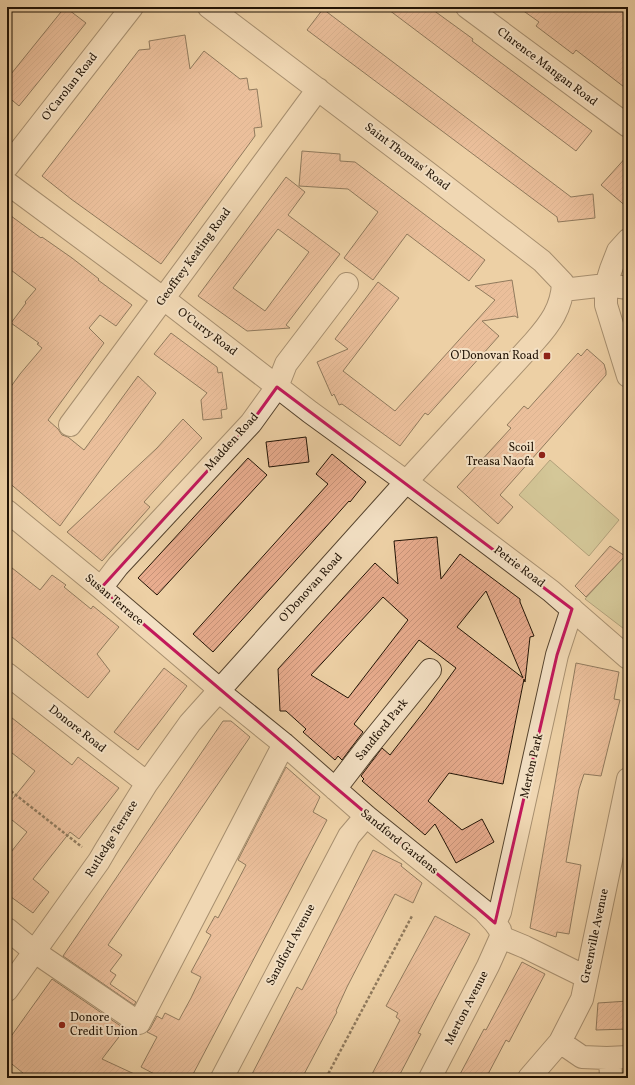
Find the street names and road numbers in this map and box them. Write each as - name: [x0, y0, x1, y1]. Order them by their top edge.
- street label: Clarence Mangan Road: [494, 24, 601, 110]
- street label: O'Carolan Road: [38, 49, 102, 124]
- street label: Saint Thomas' Road: [361, 120, 453, 195]
- street label: Geoffrey Keating Road: [153, 204, 235, 309]
- street label: O'Curry Road: [174, 304, 240, 360]
- street label: Madden Road: [202, 409, 263, 474]
- street label: Petrie Road: [490, 542, 548, 592]
- street label: O'Donovan Road: [275, 550, 347, 626]
- street label: Susan Terrace: [81, 571, 147, 630]
- street label: Sandford Park: [352, 695, 412, 764]
- street label: Donore Road: [45, 701, 109, 757]
- street label: Merton Park: [517, 732, 547, 800]
- street label: Rutledge Terrace: [82, 797, 142, 881]
- street label: Sandford Gardens: [357, 806, 441, 878]
- street label: Greenville Avenue: [577, 887, 613, 985]
- street label: Sandford Avenue: [263, 901, 319, 989]
- street label: Merton Avenue: [441, 968, 493, 1048]

